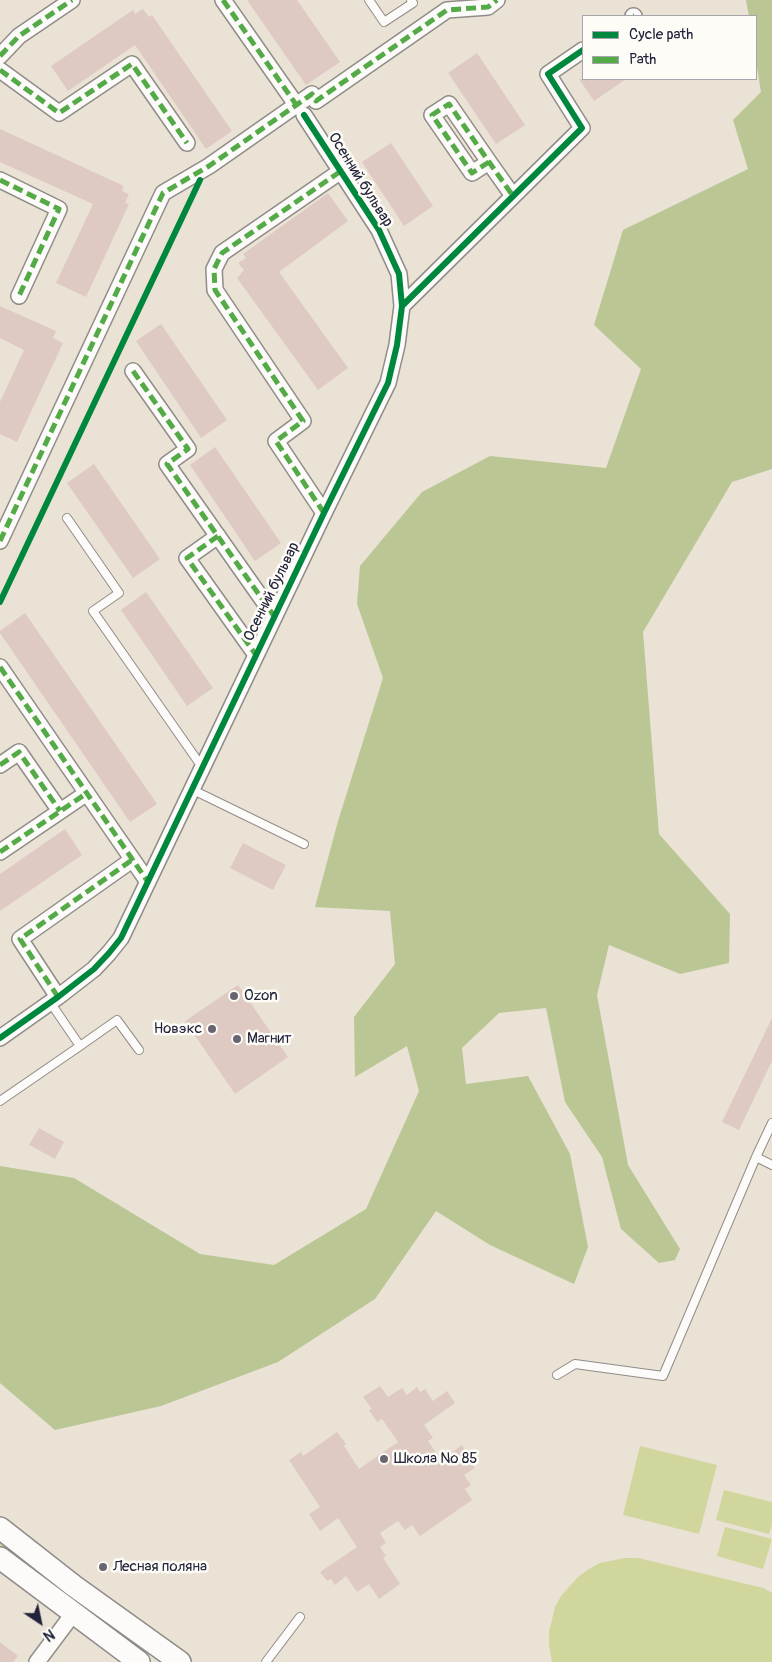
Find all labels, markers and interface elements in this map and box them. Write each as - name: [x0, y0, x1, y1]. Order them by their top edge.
- legend: [582, 15, 757, 80]
- text: Cycle path: [629, 25, 693, 44]
- text: Path: [629, 50, 656, 69]
- street label: Осенний бульвар: [324, 129, 396, 231]
- street label: Осенний бульвар: [240, 540, 304, 644]
- place label: Ozon: [244, 987, 278, 1005]
- marker: Ozon: [228, 990, 240, 1002]
- place label: Новэкс: [154, 1020, 202, 1038]
- marker: Новэкс: [206, 1023, 218, 1035]
- place label: Магнит: [247, 1030, 292, 1048]
- marker: Магнит: [231, 1033, 243, 1045]
- place label: Школа № 85: [394, 1450, 477, 1468]
- marker: Школа № 85: [378, 1453, 390, 1465]
- place label: Лесная поляна: [113, 1558, 207, 1576]
- marker: Лесная поляна: [97, 1561, 109, 1573]
- north arrow: [15, 1597, 65, 1647]
- text: N: [40, 1625, 57, 1645]

